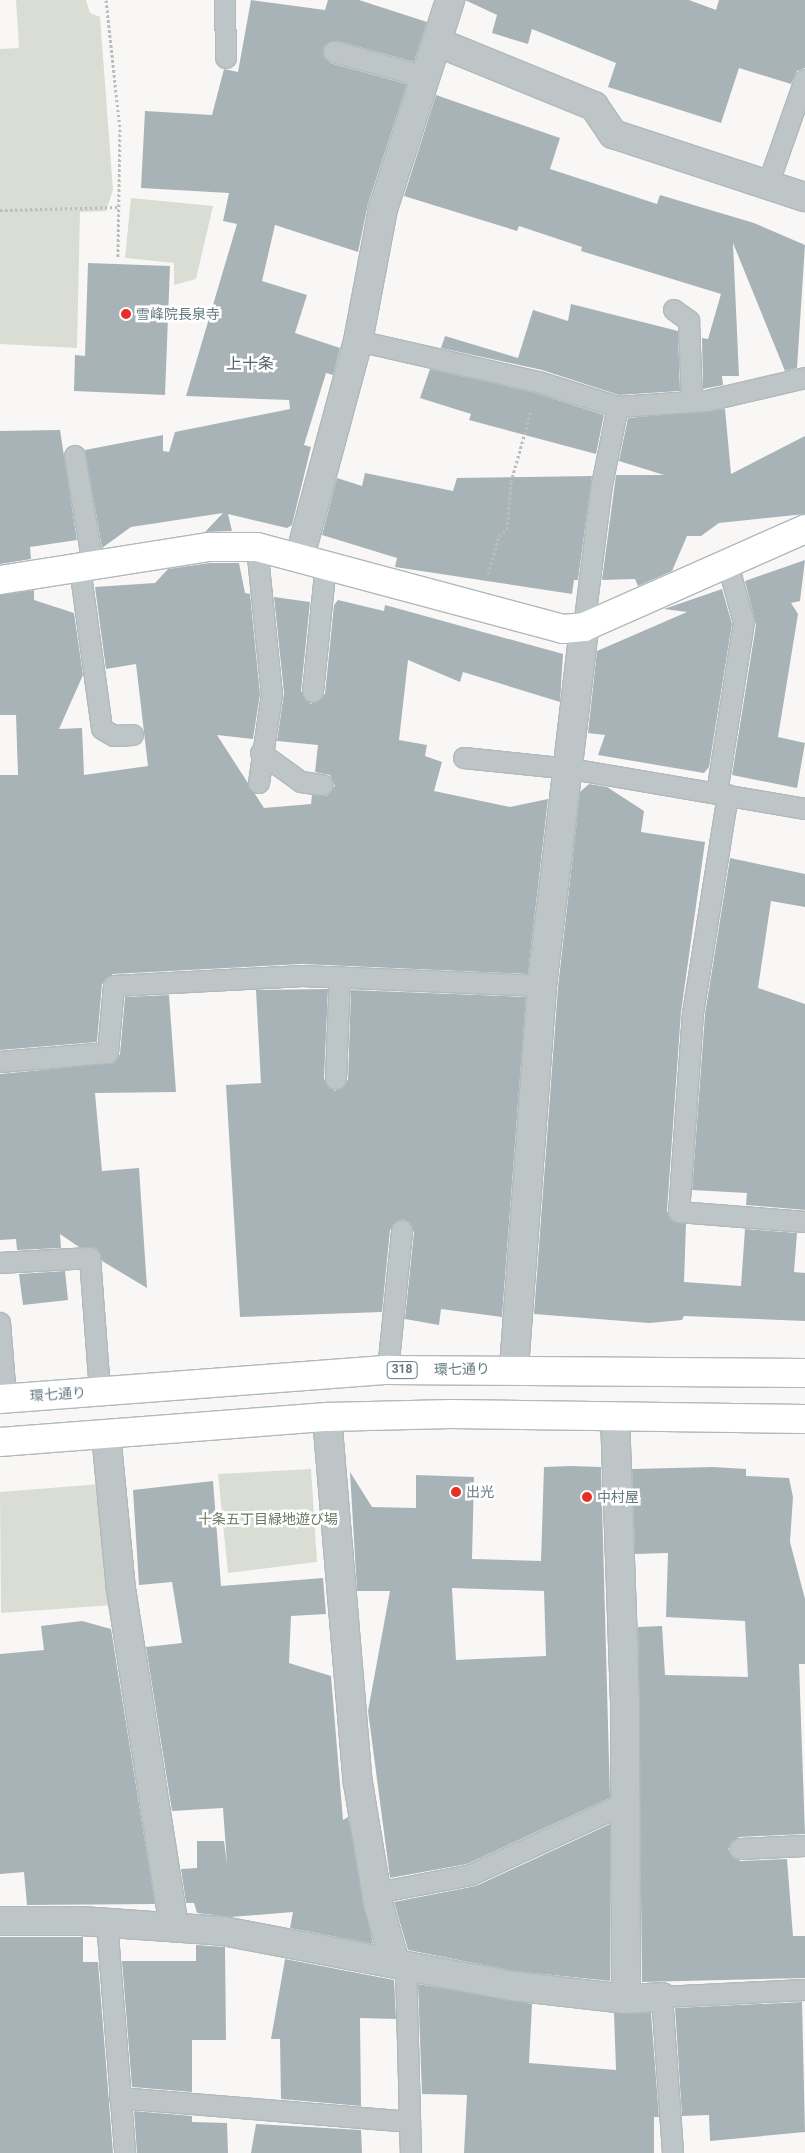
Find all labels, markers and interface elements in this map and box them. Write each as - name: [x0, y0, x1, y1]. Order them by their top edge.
- place label: 雪峰院長泉寺: [136, 306, 220, 322]
- marker: 雪峰院長泉寺: [120, 308, 132, 320]
- district label: 上十条: [226, 354, 274, 374]
- road number: 318: [386, 1360, 418, 1380]
- street label: 環七通り: [434, 1360, 490, 1378]
- street label: 環七通り: [29, 1384, 87, 1404]
- place label: 出光: [466, 1484, 494, 1500]
- marker: 出光: [450, 1486, 462, 1498]
- place label: 中村屋: [597, 1489, 639, 1505]
- marker: 中村屋: [581, 1491, 593, 1503]
- park label: 十条五丁目緑地遊び場: [198, 1511, 338, 1527]

